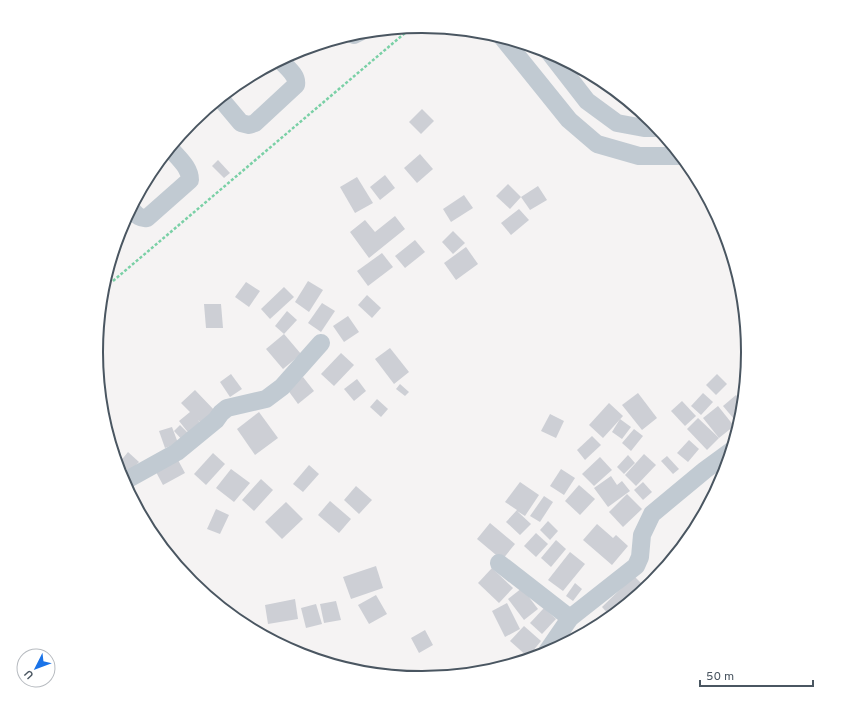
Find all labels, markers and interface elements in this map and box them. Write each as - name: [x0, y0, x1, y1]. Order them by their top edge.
- north arrow: [16, 648, 56, 688]
- scale bar: [700, 662, 813, 688]
- text: U: [21, 666, 37, 682]
- text: 50 m: [706, 669, 734, 685]

